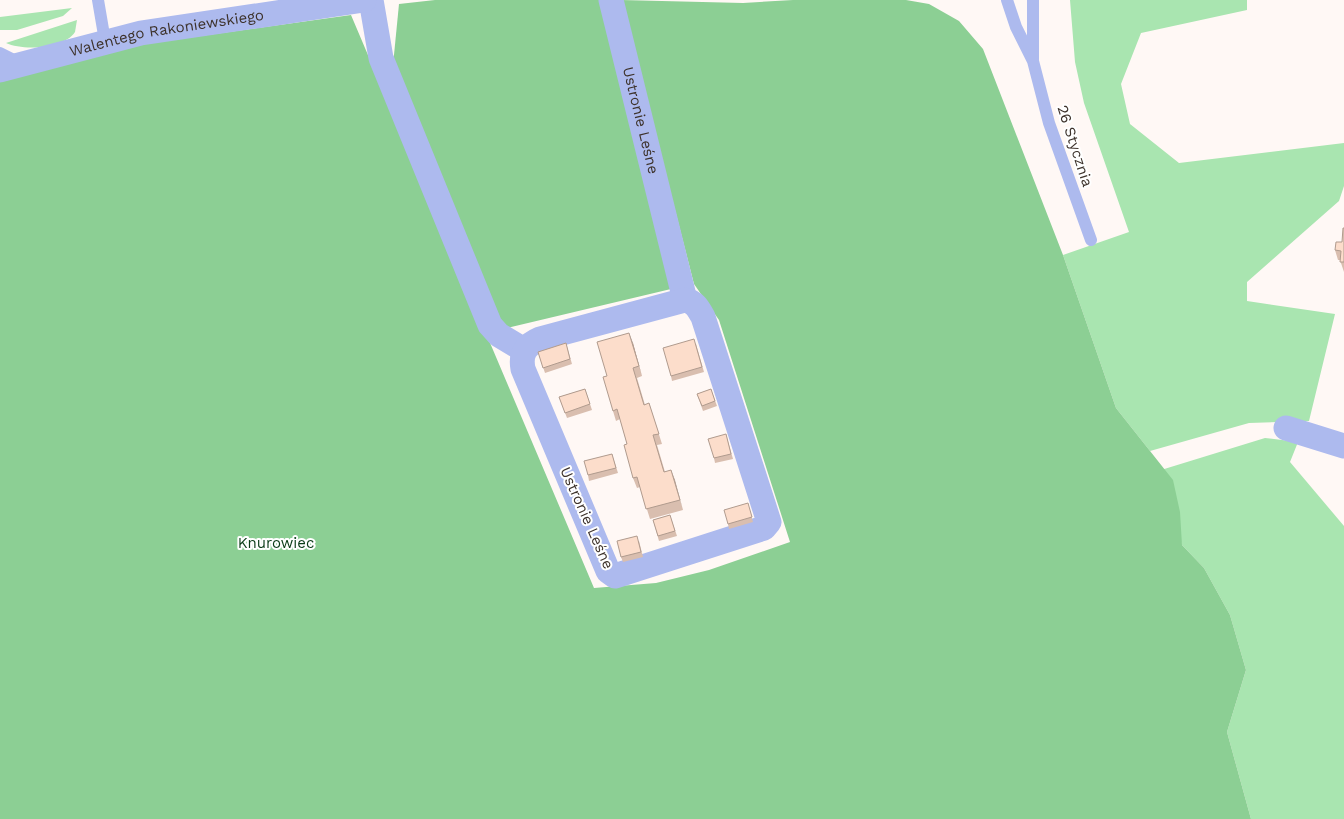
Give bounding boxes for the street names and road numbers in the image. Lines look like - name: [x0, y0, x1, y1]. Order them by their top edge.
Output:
- street label: Walentego Rakoniewskiego: [67, 6, 265, 60]
- street label: Ustronie Leśne: [619, 65, 663, 176]
- street label: 26 Stycznia: [1053, 103, 1097, 190]
- street label: Ustronie Leśne: [556, 464, 618, 572]

